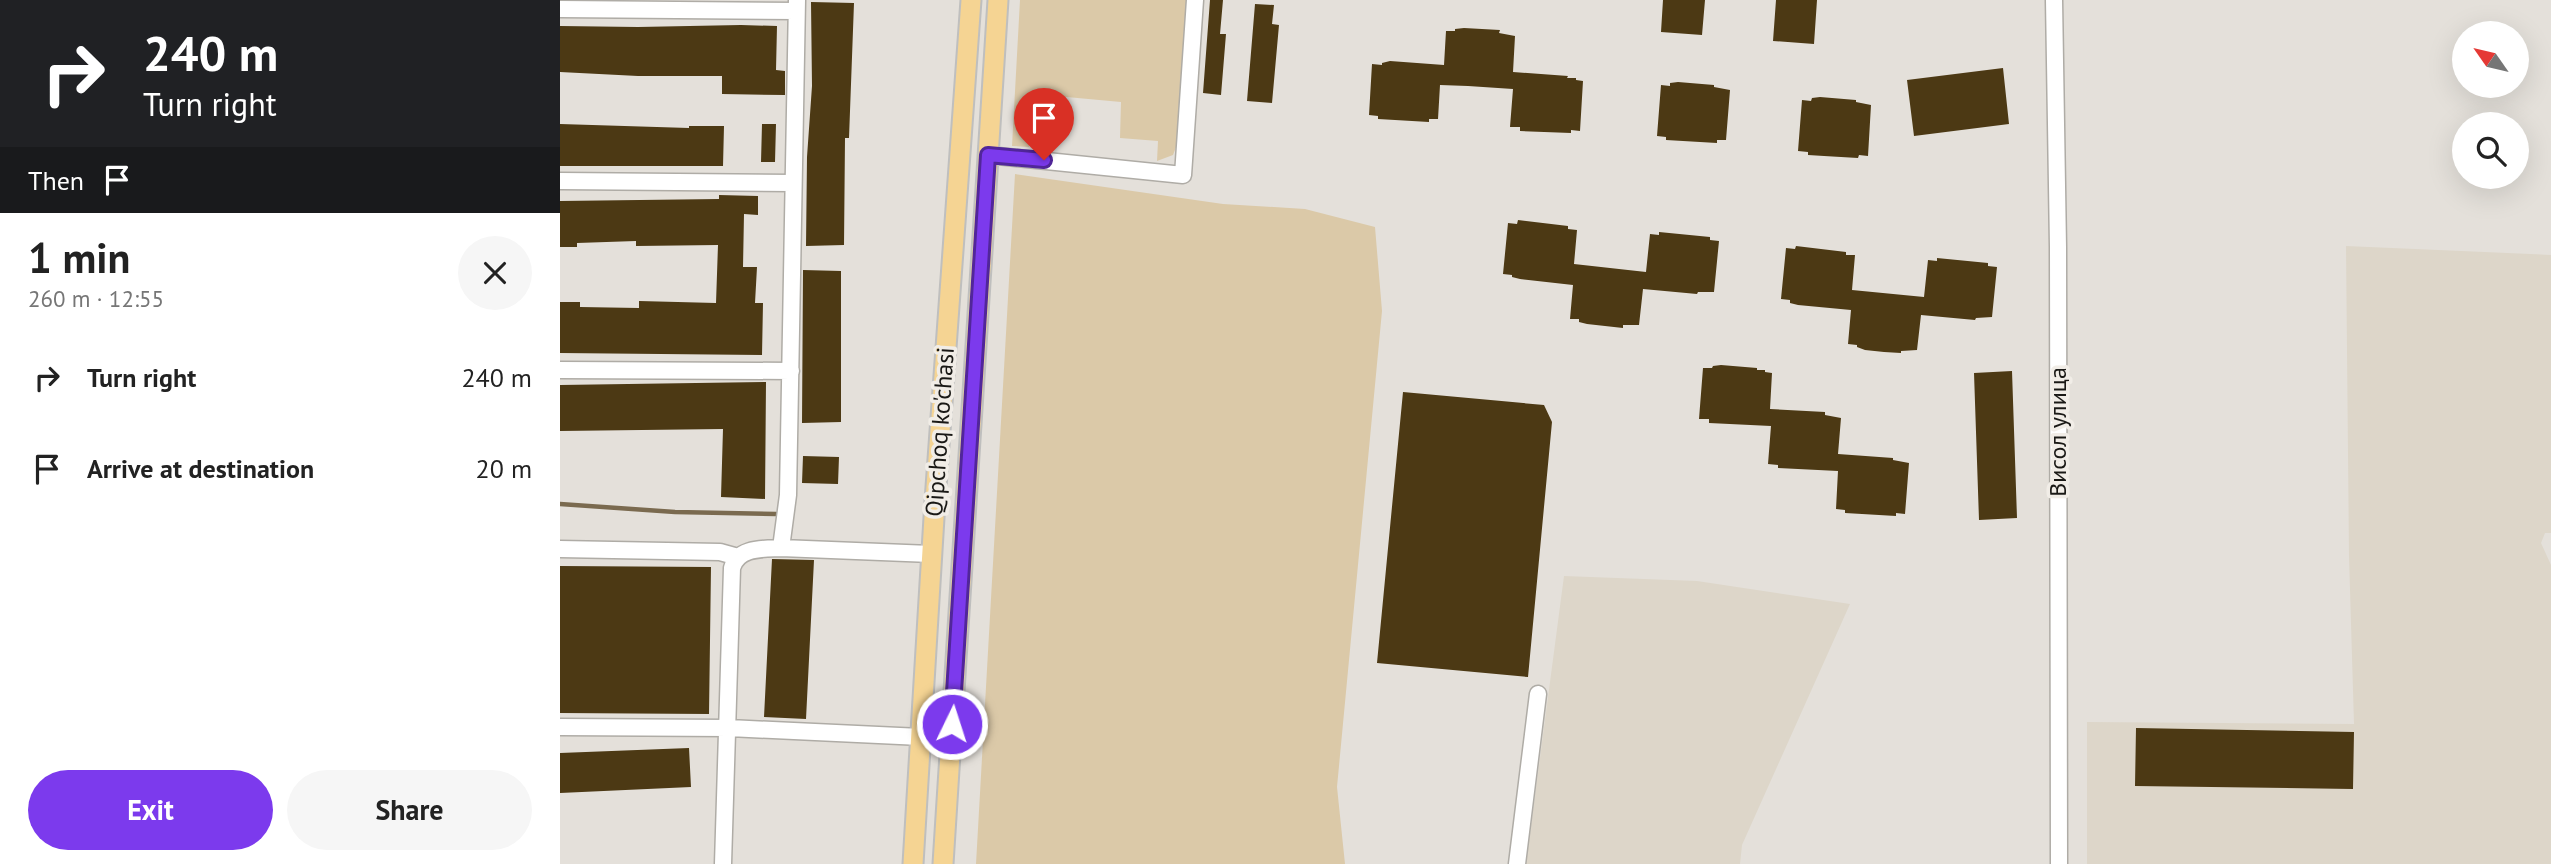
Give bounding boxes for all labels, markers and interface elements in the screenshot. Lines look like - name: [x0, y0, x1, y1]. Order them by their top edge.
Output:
- text: 240 m: [143, 21, 278, 85]
- north arrow: [2452, 21, 2529, 98]
- map controls: [2452, 21, 2529, 189]
- icon: right: [28, 28, 119, 119]
- text: Turn right: [143, 83, 277, 125]
- pin: [1014, 88, 1074, 160]
- icon: arrive: [1025, 99, 1063, 137]
- button: search: [2452, 112, 2529, 189]
- icon: arrive: [98, 161, 136, 199]
- text: Then: [28, 164, 84, 197]
- text: 1 min: [28, 230, 130, 285]
- button: close: [458, 236, 532, 310]
- text: 260 m · 12:55: [28, 284, 164, 313]
- street label: Qipchoq ko'chasi: [918, 346, 961, 518]
- icon: right: [28, 359, 66, 397]
- text: Turn right: [87, 361, 196, 394]
- text: 240 m: [461, 361, 532, 394]
- street label: Висол улица: [2042, 367, 2073, 497]
- icon: arrive: [28, 450, 66, 488]
- text: Arrive at destination: [87, 452, 314, 485]
- text: 20 m: [476, 452, 532, 485]
- position arrow: [915, 687, 989, 761]
- button: Exit: [28, 770, 273, 850]
- button: Share: [287, 770, 532, 850]

